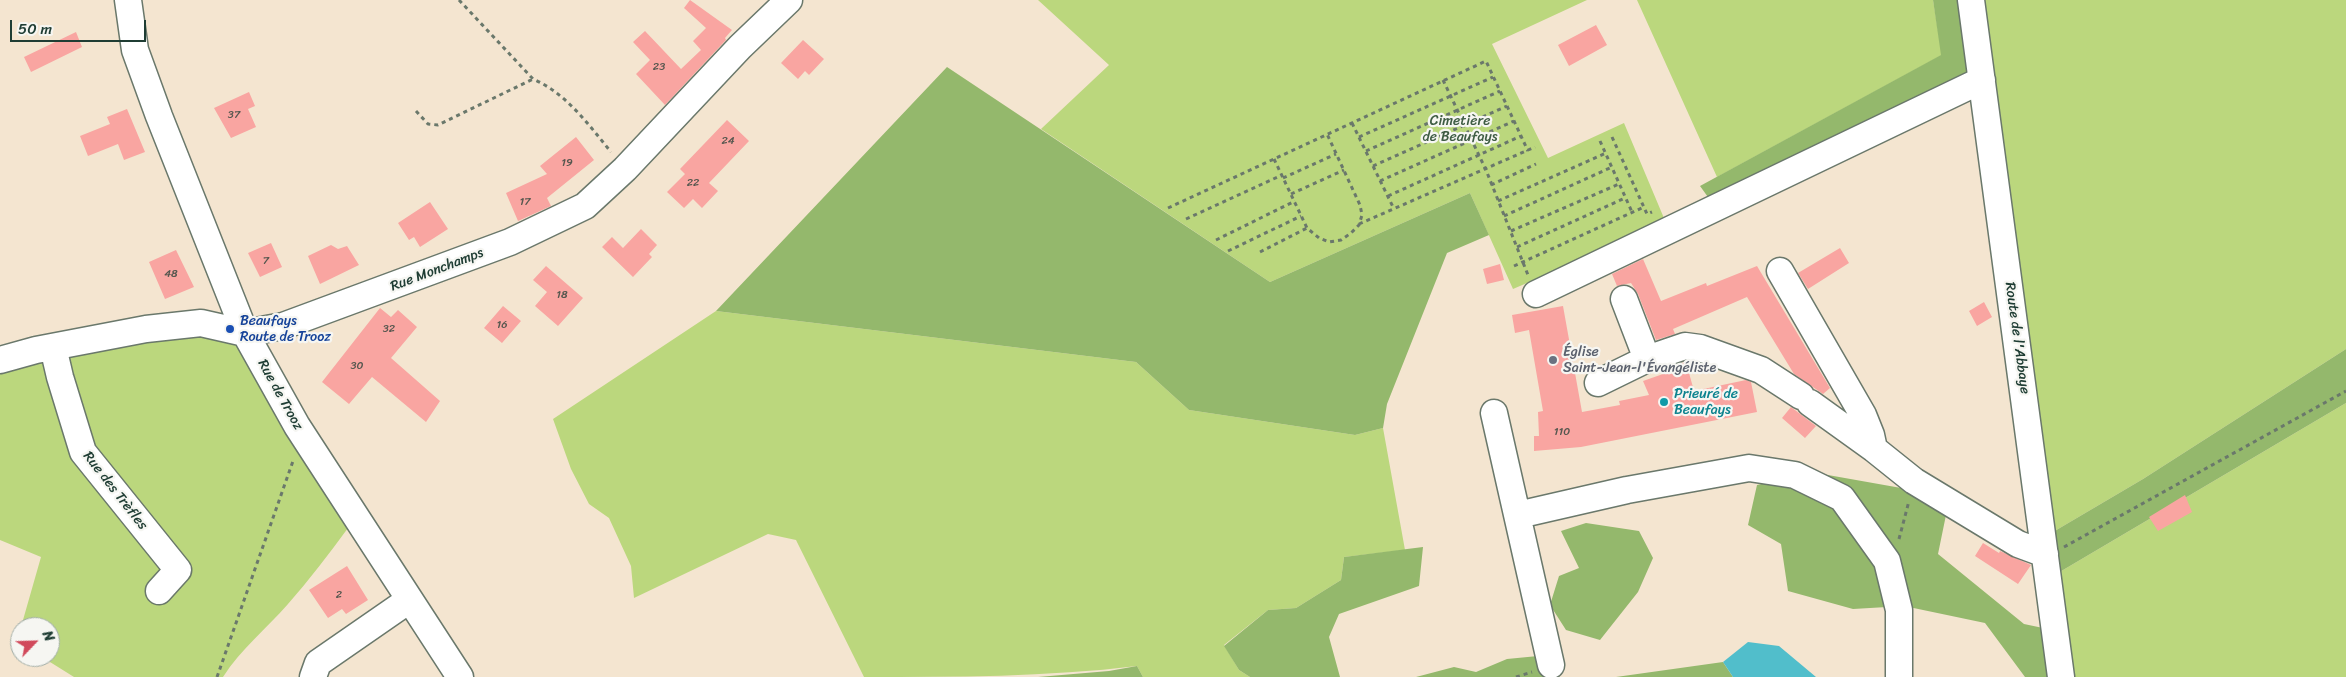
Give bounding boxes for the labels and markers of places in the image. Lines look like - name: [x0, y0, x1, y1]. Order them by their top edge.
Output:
- place label: Beaufays Route de Trooz: [240, 313, 331, 346]
- marker: Beaufays Route de Trooz: [224, 323, 236, 335]
- place label: Église Saint-Jean-l'Évangéliste: [1563, 344, 1716, 377]
- marker: Église Saint-Jean-l'Évangéliste: [1547, 354, 1559, 366]
- place label: Prieuré de Beaufays: [1674, 386, 1738, 418]
- marker: Prieuré de Beaufays: [1658, 396, 1670, 408]

